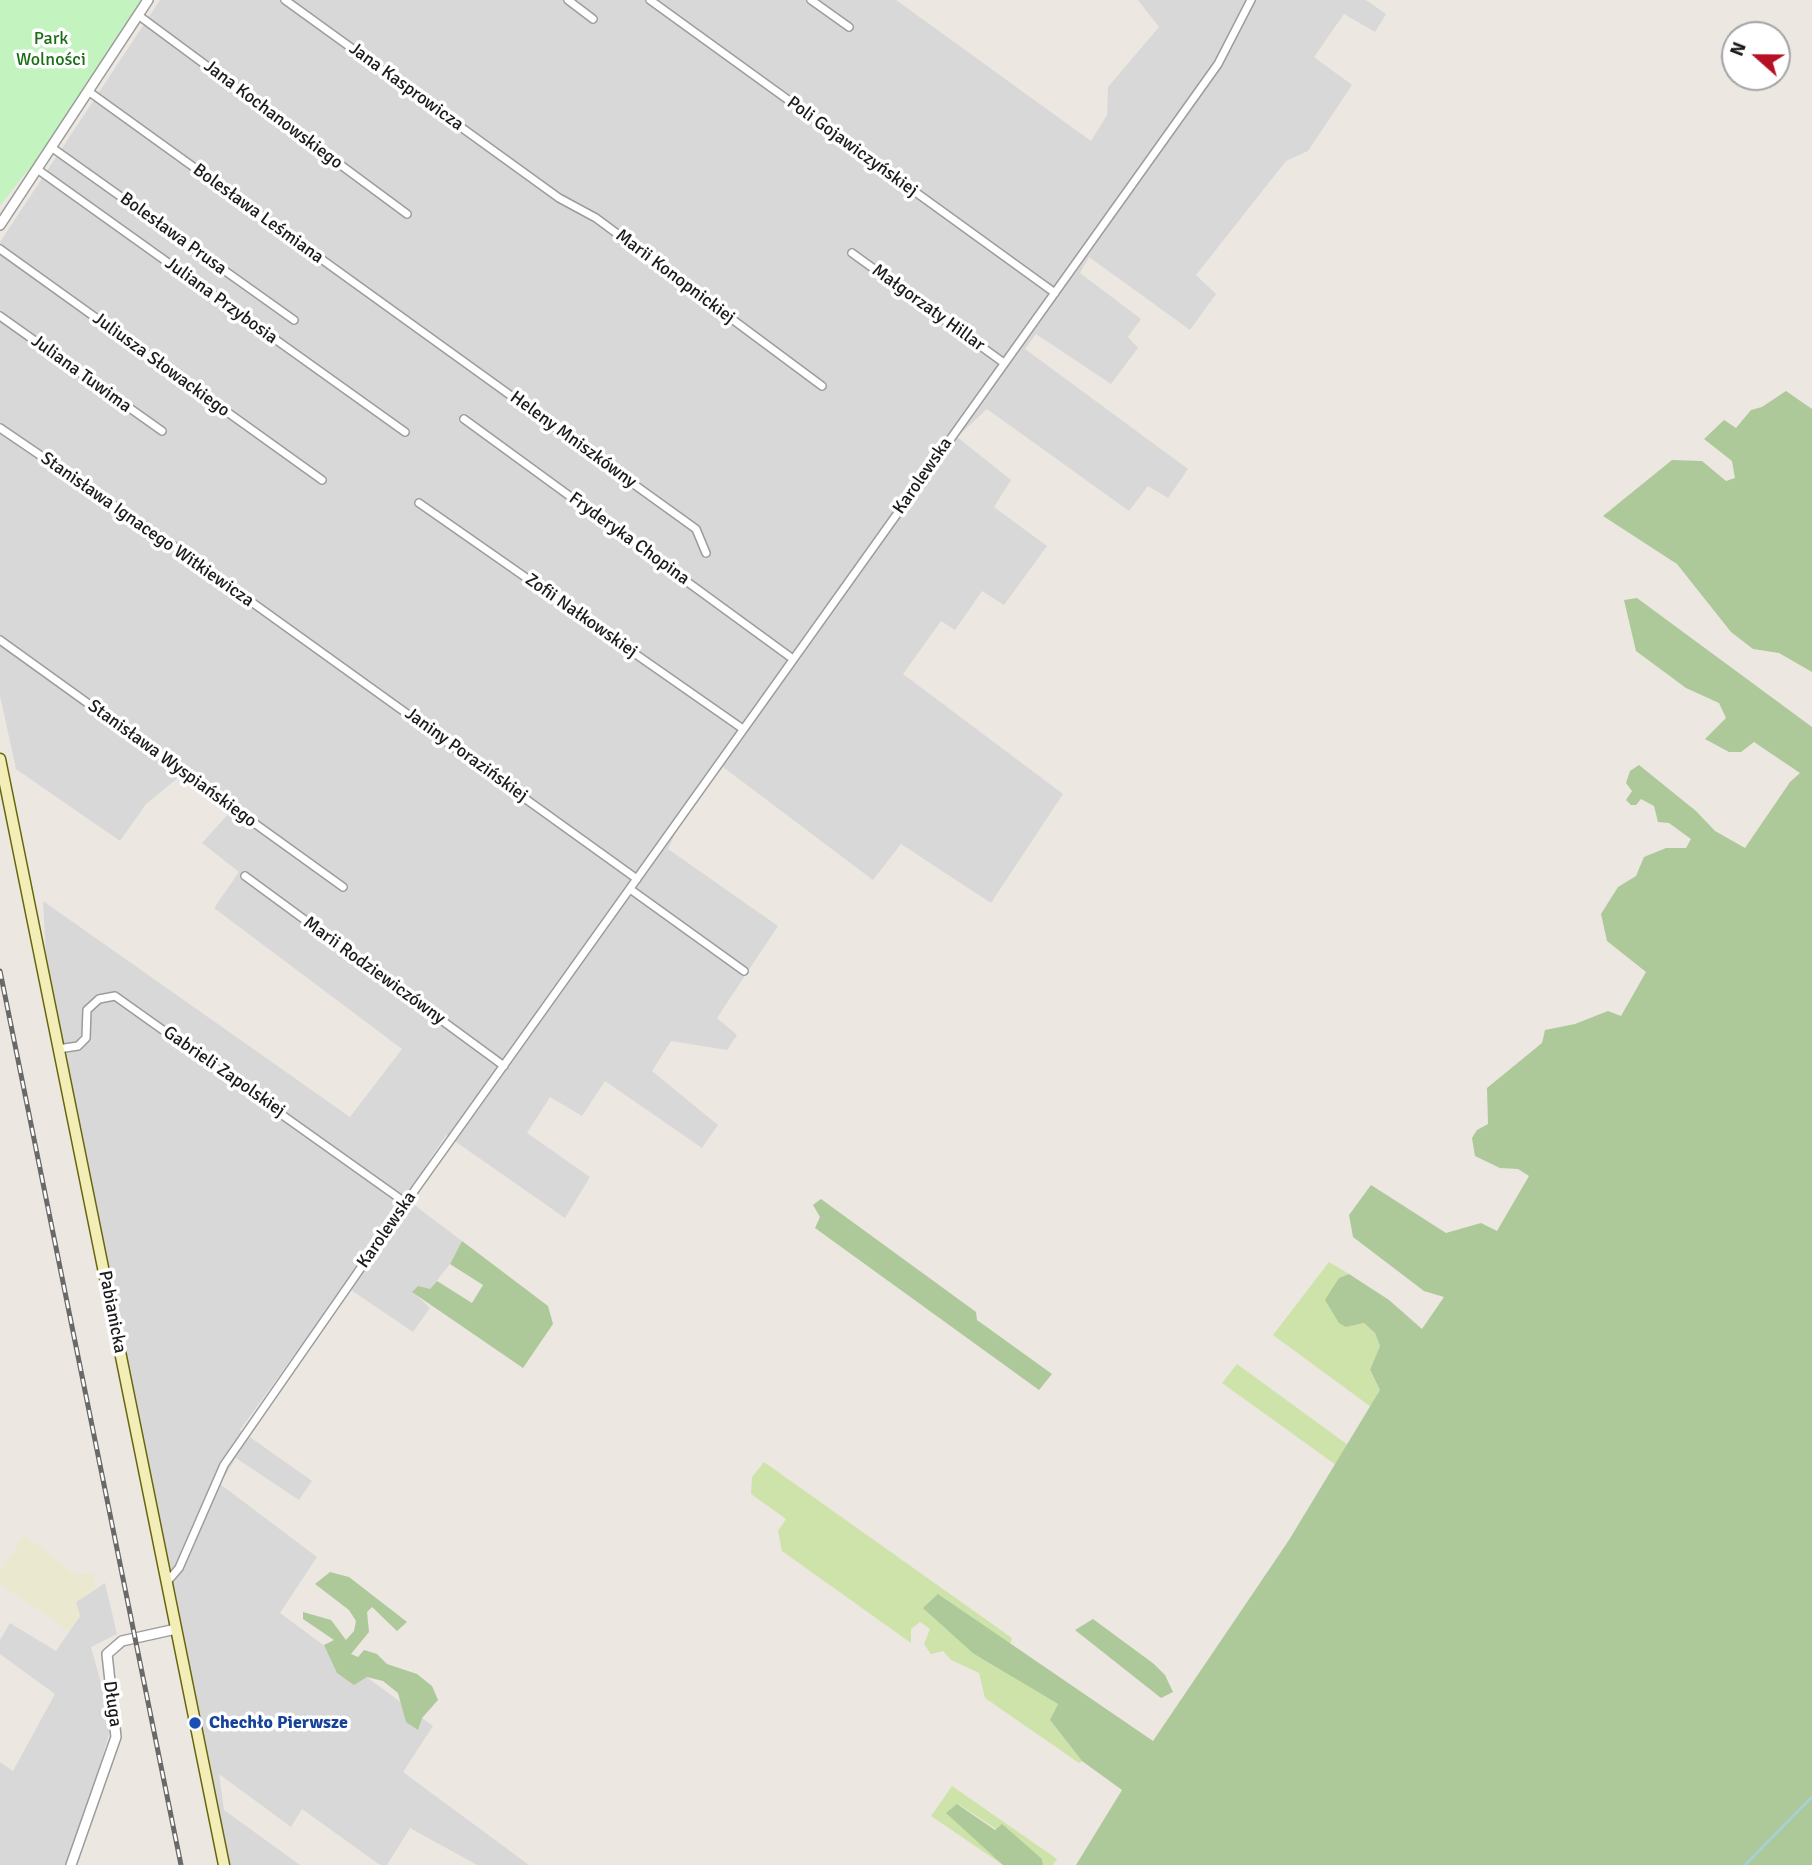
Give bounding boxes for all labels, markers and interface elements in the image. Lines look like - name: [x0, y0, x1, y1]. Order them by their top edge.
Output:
- north arrow: [1721, 21, 1791, 91]
- park label: Park Wolności: [16, 28, 86, 70]
- street label: Jana Kasprowicza: [345, 38, 467, 136]
- text: N: [1725, 39, 1752, 60]
- street label: Jana Kochanowskiego: [199, 56, 347, 174]
- street label: Poli Gojawiczyńskiej: [782, 92, 922, 202]
- street label: Bolesława Leśmiana: [188, 159, 328, 269]
- street label: Bolesława Prusa: [115, 188, 231, 280]
- street label: Marii Konopnickiej: [611, 225, 739, 329]
- street label: Juliana Przybosia: [160, 253, 282, 349]
- street label: Małgorzaty Hillar: [867, 260, 989, 356]
- street label: Juliusza Słowackiego: [88, 308, 234, 422]
- street label: Juliana Tuwima: [27, 330, 135, 418]
- street label: Heleny Mniszkówny: [506, 387, 640, 493]
- street label: Karolewska: [889, 434, 957, 518]
- street label: Stanisława Ignacego Witkiewicza: [36, 448, 258, 612]
- street label: Fryderyka Chopina: [564, 488, 694, 590]
- street label: Zofii Nałkowskiej: [521, 569, 641, 663]
- street label: Stanisława Wyspiańskiego: [83, 696, 261, 832]
- street label: Janiny Porazińskiej: [400, 703, 532, 807]
- street label: Marii Rodziewiczówny: [299, 912, 449, 1030]
- street label: Gabrieli Zapolskiej: [159, 1022, 289, 1122]
- street label: Karolewska: [353, 1188, 421, 1272]
- street label: Pabianicka: [93, 1269, 131, 1355]
- street label: Długa: [98, 1680, 126, 1728]
- place label: Chechło Pierwsze: [209, 1712, 348, 1734]
- marker: Chechło Pierwsze: [187, 1715, 203, 1731]

